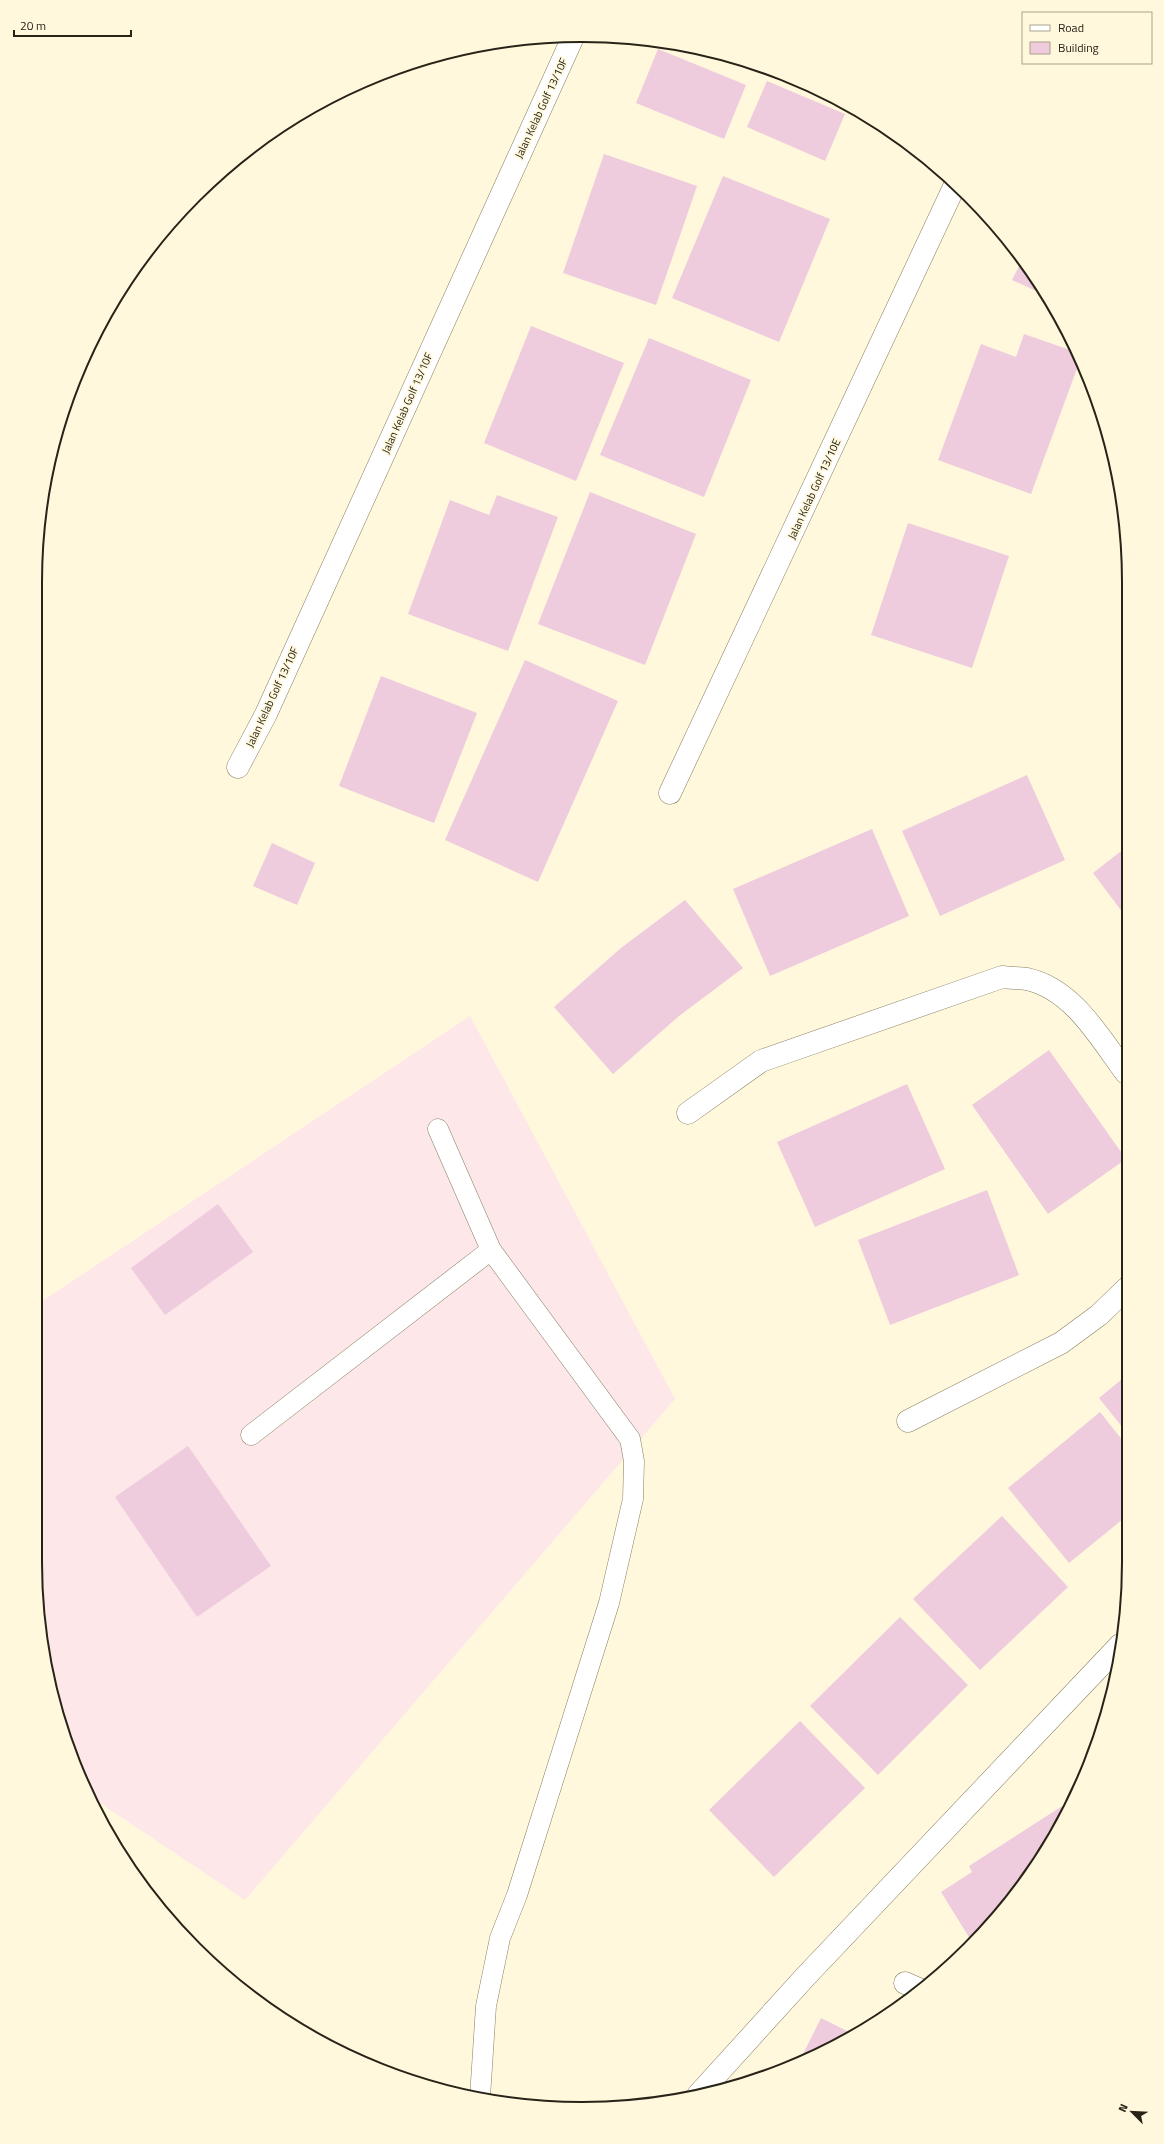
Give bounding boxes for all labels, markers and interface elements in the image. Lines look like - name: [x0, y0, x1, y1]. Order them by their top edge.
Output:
- scale bar: [14, 12, 131, 38]
- legend: [1022, 12, 1152, 64]
- text: 20 m: [20, 16, 46, 35]
- text: Road: [1058, 18, 1084, 37]
- text: Building: [1058, 38, 1099, 57]
- street label: Jalan Kelab Golf 13/10F: [511, 55, 571, 161]
- street label: Jalan Kelab Golf 13/10F: [377, 350, 437, 456]
- street label: Jalan Kelab Golf 13/10E: [784, 436, 844, 542]
- street label: Jalan Kelab Golf 13/10F: [242, 644, 302, 750]
- north arrow: [1112, 2092, 1152, 2132]
- text: N: [1114, 2101, 1132, 2115]

